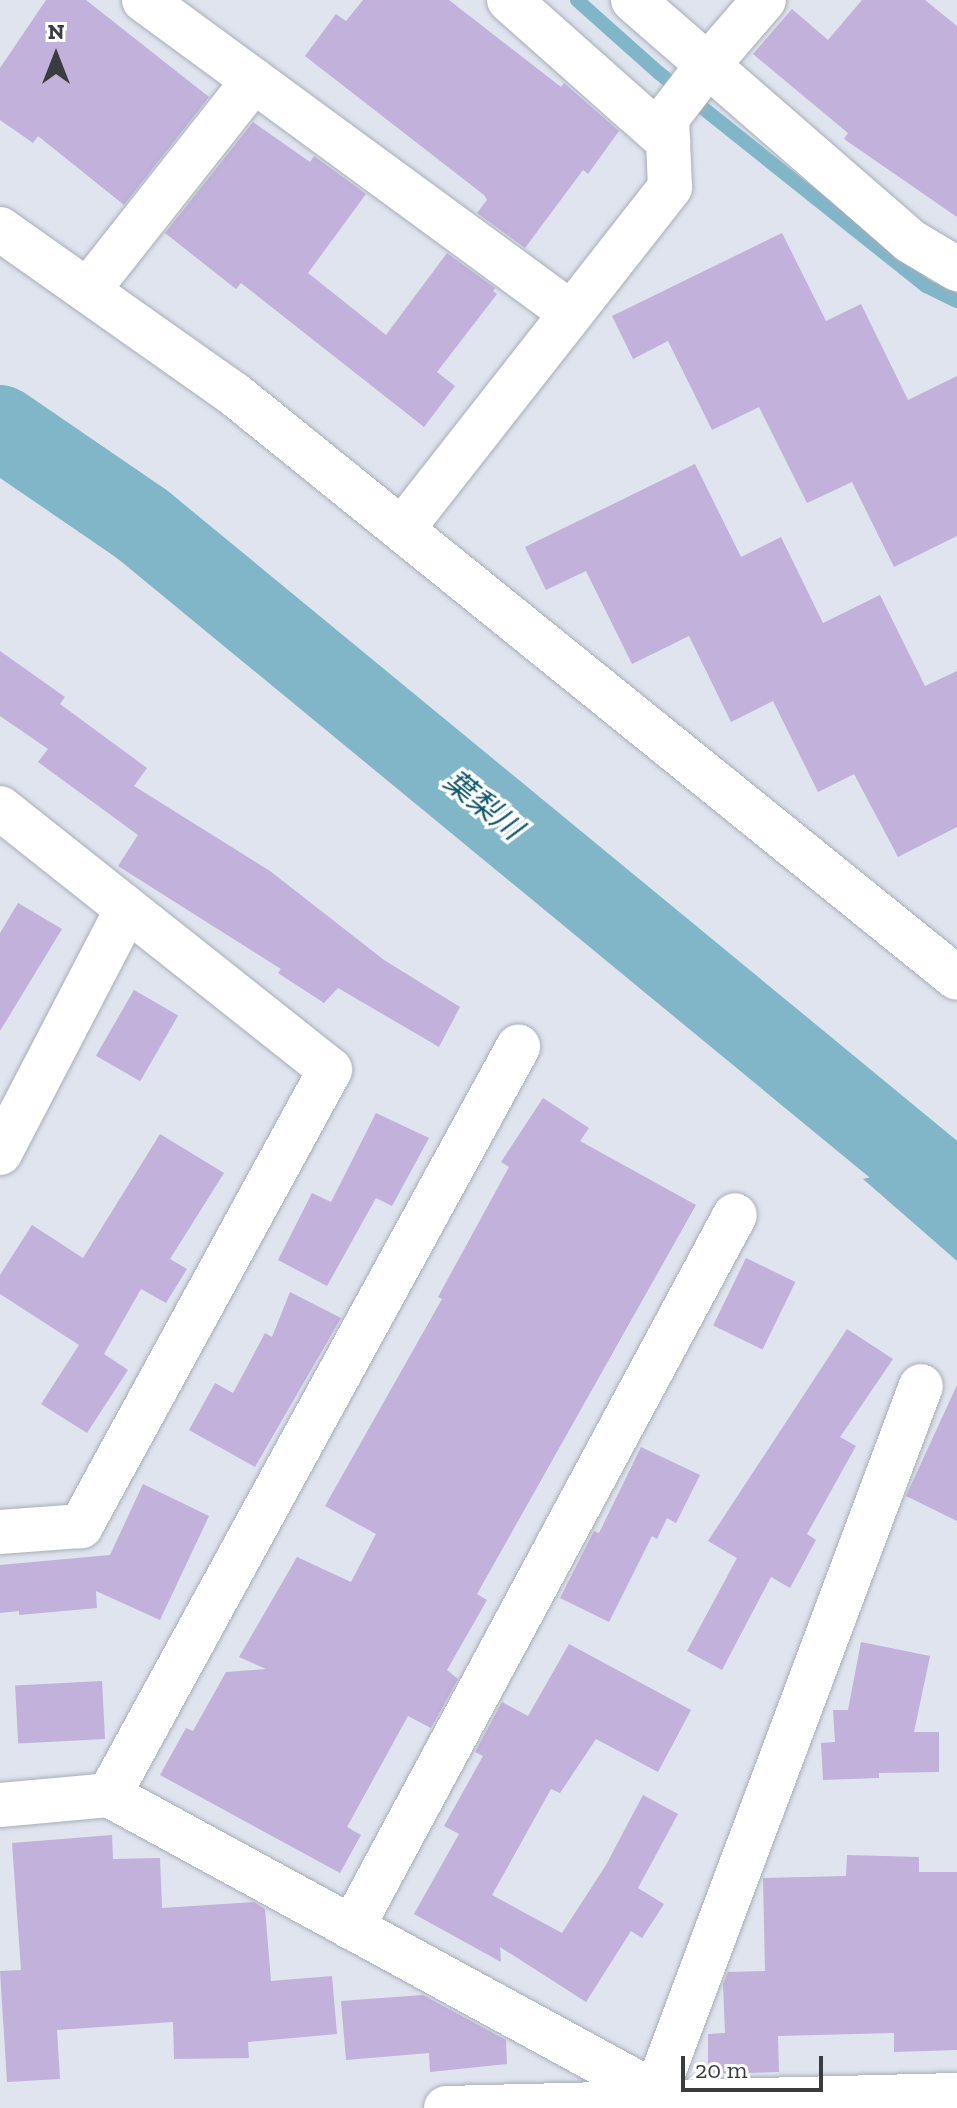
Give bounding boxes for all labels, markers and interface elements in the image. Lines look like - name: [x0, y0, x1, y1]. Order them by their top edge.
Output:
- north arrow: [16, 16, 96, 96]
- text: N: [48, 18, 64, 45]
- water label: 葉梨川: [437, 763, 529, 847]
- scale bar: [685, 2040, 827, 2090]
- text: 20 m: [695, 2055, 747, 2084]

